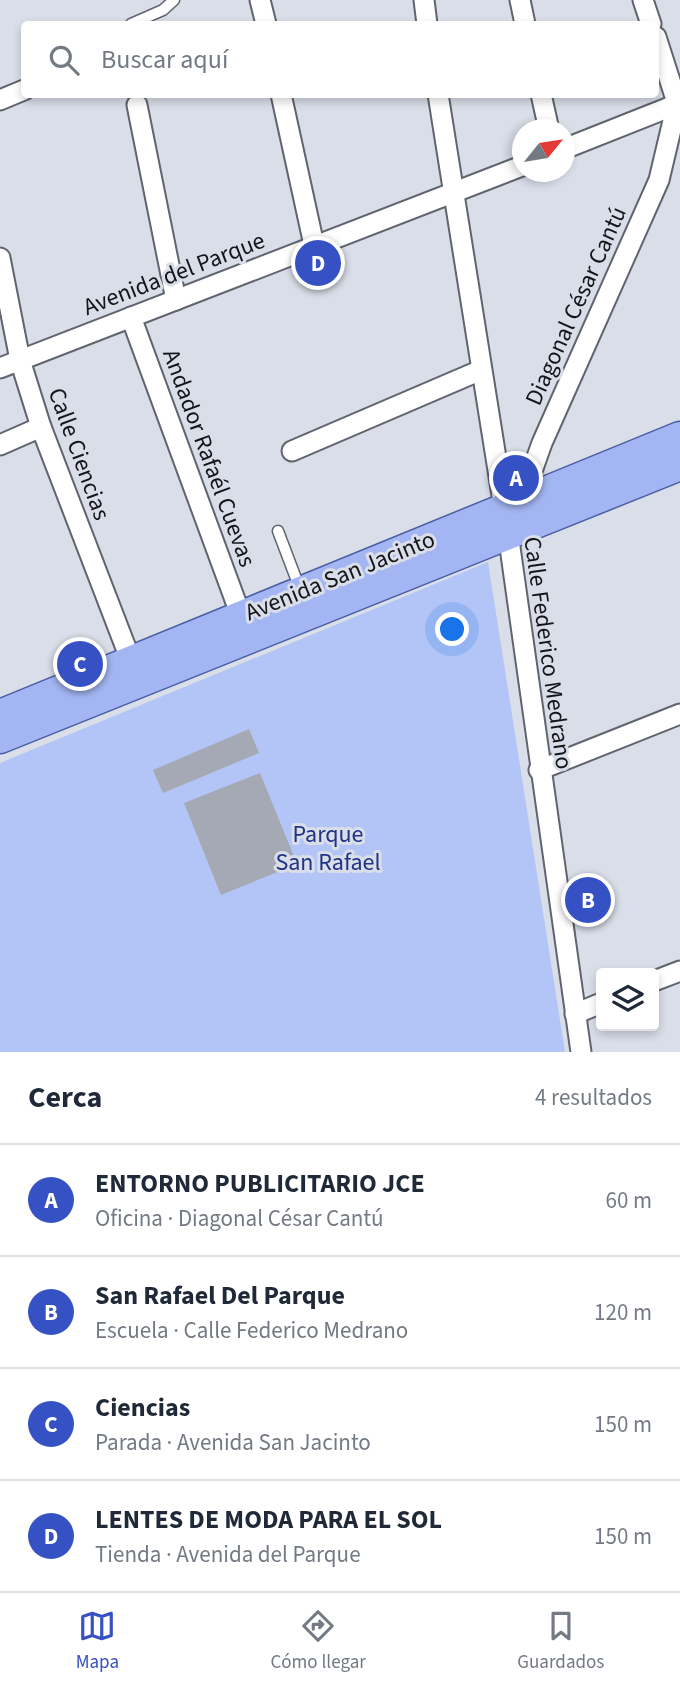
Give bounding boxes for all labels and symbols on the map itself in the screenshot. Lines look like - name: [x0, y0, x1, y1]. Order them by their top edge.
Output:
- north arrow: [512, 119, 575, 182]
- street label: Diagonal César Cantú: [516, 201, 636, 411]
- street label: Avenida del Parque: [78, 223, 270, 325]
- pin: D: [295, 237, 341, 289]
- street label: Andador Rafaél Cuevas: [153, 344, 265, 572]
- street label: Calle Ciencias: [39, 383, 119, 525]
- pin: A: [493, 452, 539, 504]
- street label: Avenida San Jacinto: [240, 522, 440, 630]
- street label: Calle Federico Medrano: [514, 534, 582, 772]
- your location: [435, 612, 469, 646]
- pin: C: [57, 638, 103, 690]
- park label: Parque San Rafael: [275, 817, 381, 880]
- pin: B: [565, 874, 611, 926]

